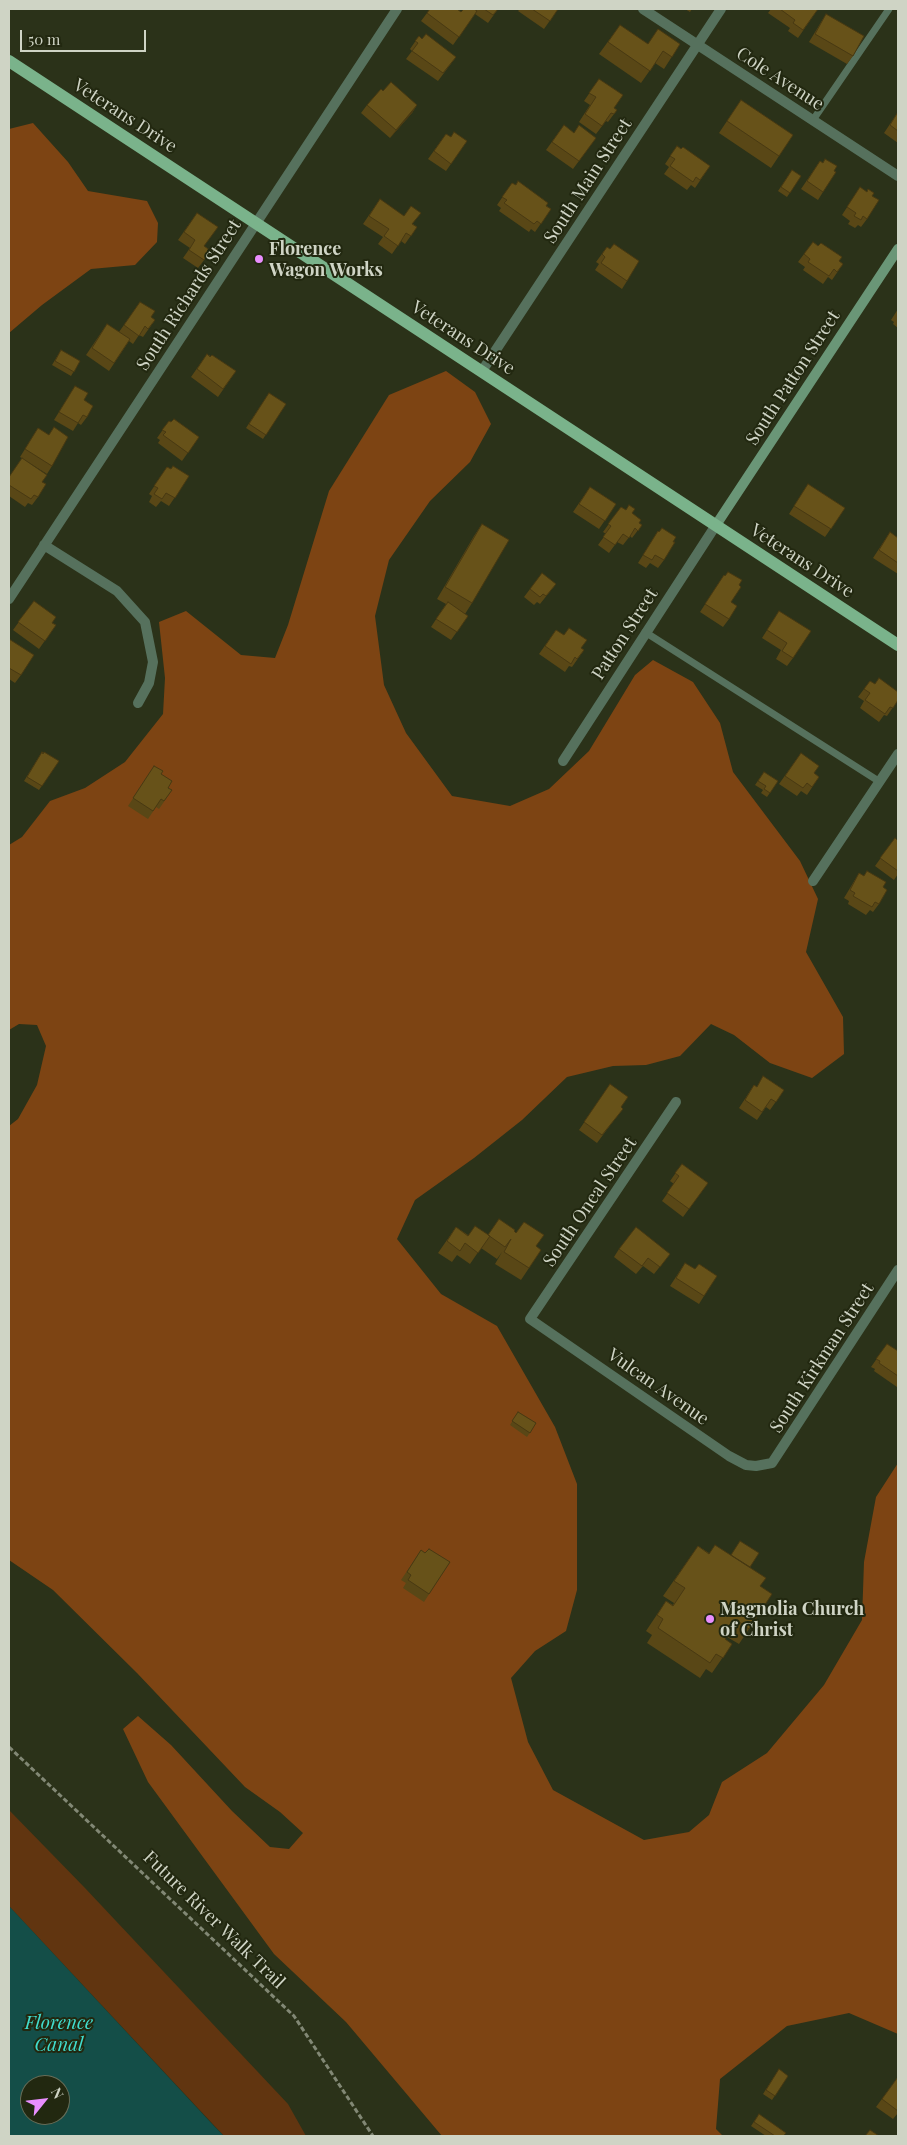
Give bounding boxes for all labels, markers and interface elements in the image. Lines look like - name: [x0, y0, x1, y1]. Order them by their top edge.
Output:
- scale bar: [22, 20, 149, 52]
- text: 50 m: [28, 29, 60, 49]
- street label: Cole Avenue: [732, 43, 828, 115]
- street label: Veterans Drive: [69, 74, 181, 158]
- street label: South Main Street: [539, 114, 637, 248]
- street label: South Richards Street: [132, 215, 246, 375]
- place label: Florence Wagon Works: [269, 238, 383, 280]
- marker: Florence Wagon Works: [253, 253, 265, 265]
- street label: Veterans Drive: [407, 296, 519, 380]
- street label: South Patton Street: [741, 307, 845, 449]
- street label: Veterans Drive: [746, 519, 858, 603]
- street label: Patton Street: [587, 584, 663, 684]
- street label: South Oneal Street: [539, 1133, 641, 1271]
- street label: South Kirkman Street: [765, 1279, 879, 1437]
- street label: Vulcan Avenue: [603, 1344, 713, 1430]
- place label: Magnolia Church of Christ: [720, 1598, 864, 1640]
- marker: Magnolia Church of Christ: [704, 1613, 716, 1625]
- street label: Future River Walk Trail: [139, 1847, 289, 1993]
- water label: Florence Canal: [25, 2012, 93, 2056]
- north arrow: [20, 2075, 70, 2125]
- text: N: [47, 2084, 68, 2102]

